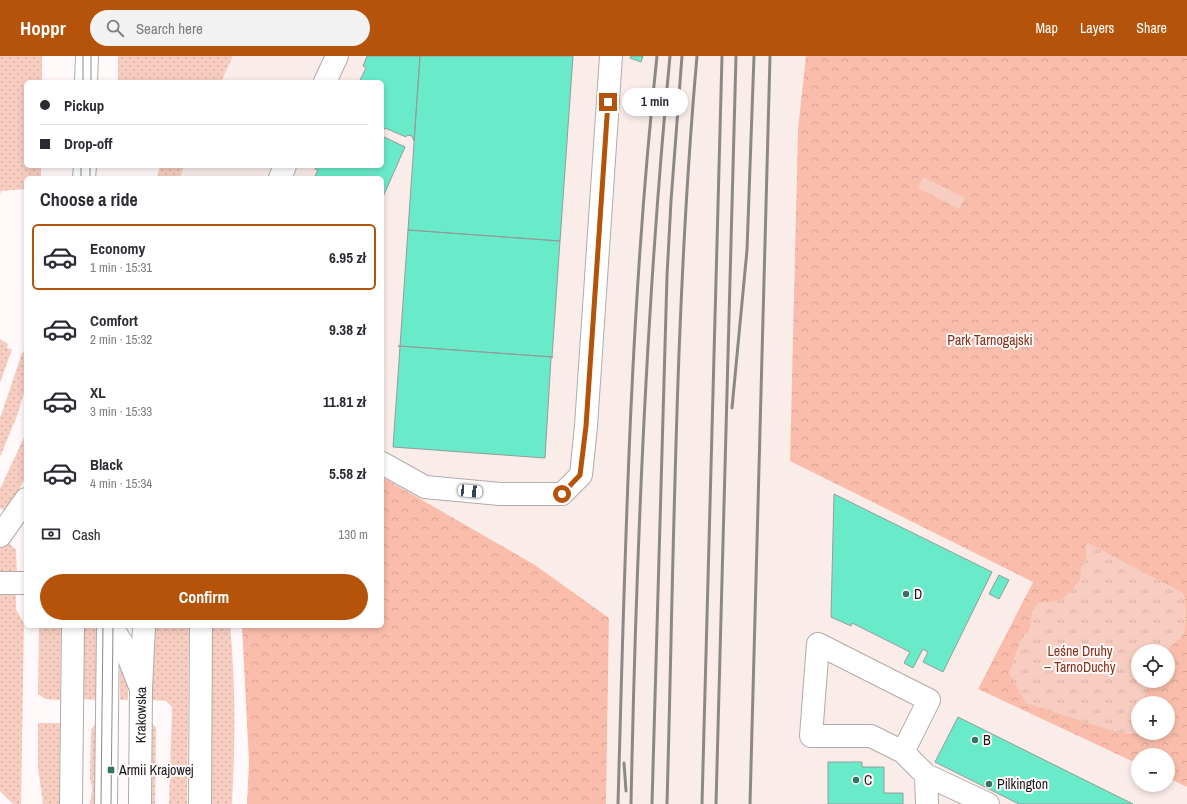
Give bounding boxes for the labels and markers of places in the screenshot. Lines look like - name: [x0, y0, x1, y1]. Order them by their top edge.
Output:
- place label: D: [914, 585, 922, 603]
- marker: D: [901, 589, 911, 599]
- place label: B: [983, 731, 991, 749]
- marker: B: [970, 735, 980, 745]
- place label: Armii Krajowej: [118, 761, 194, 779]
- marker: Armii Krajowej: [106, 765, 116, 775]
- place label: C: [864, 771, 872, 789]
- marker: C: [851, 775, 861, 785]
- place label: Pilkington: [997, 775, 1048, 793]
- marker: Pilkington: [984, 779, 994, 789]

